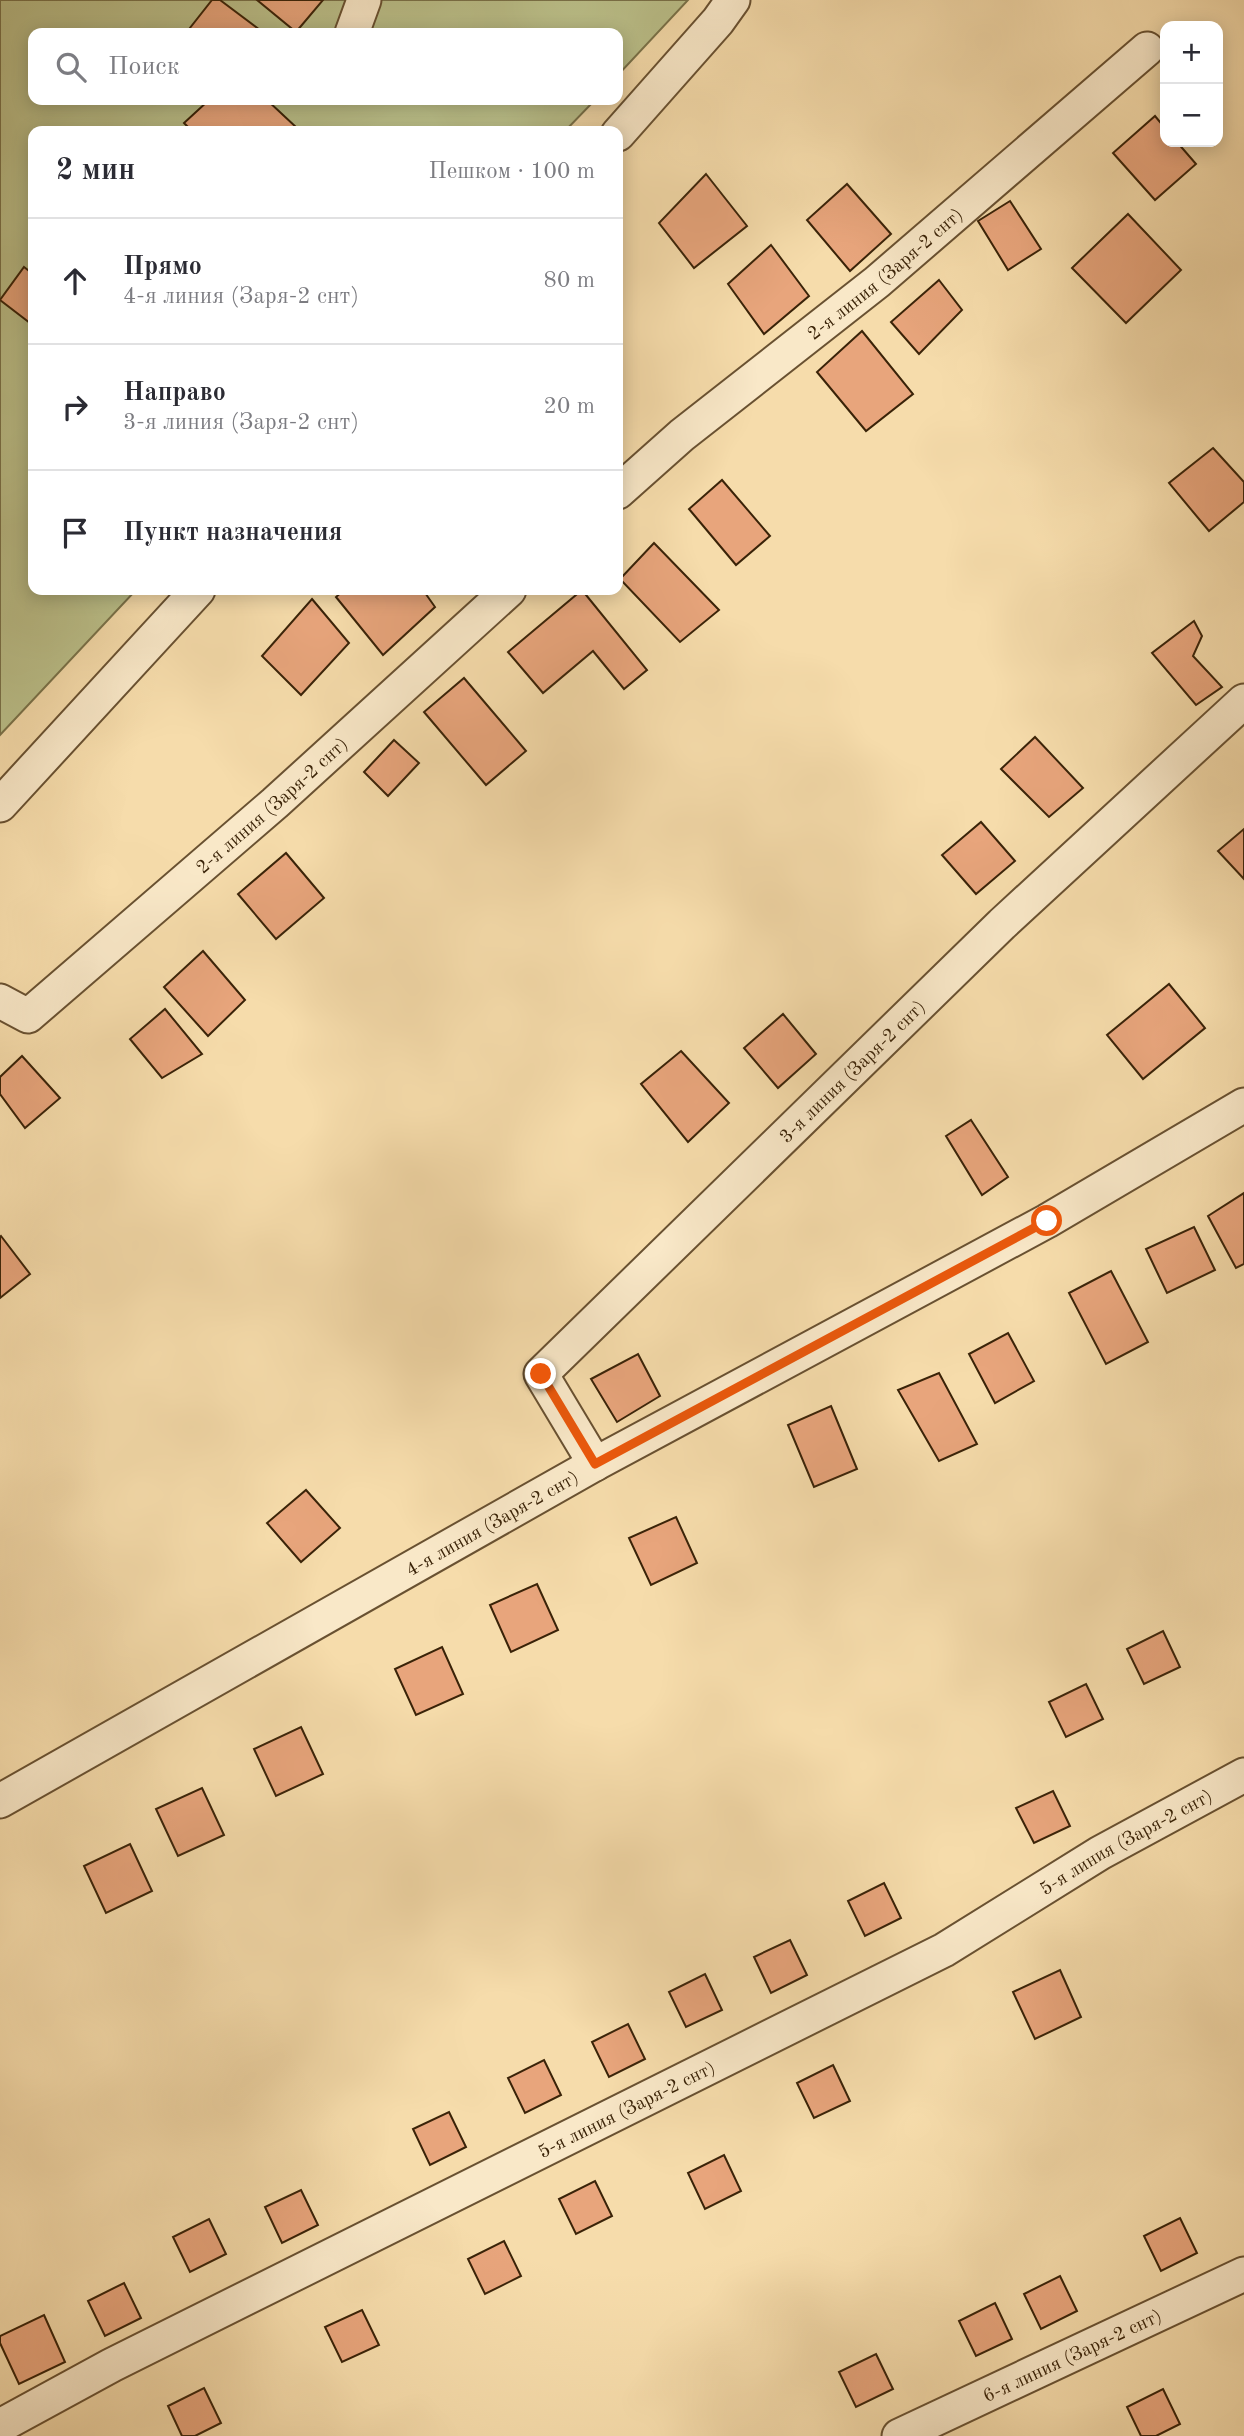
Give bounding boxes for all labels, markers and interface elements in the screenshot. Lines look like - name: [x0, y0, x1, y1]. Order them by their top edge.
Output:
- map controls: [1160, 21, 1223, 147]
- button: +: [1160, 21, 1223, 84]
- search box: [28, 28, 623, 105]
- icon: search: [52, 48, 90, 86]
- text: Поиск: [108, 54, 180, 80]
- button: −: [1160, 84, 1223, 147]
- text: 2 мин: [56, 156, 135, 186]
- text: Пешком · 100 m: [429, 160, 595, 183]
- street label: 2-я линия (Заря-2 снт): [805, 205, 967, 345]
- text: Прямо: [123, 254, 202, 280]
- icon: ahead: [56, 262, 94, 300]
- text: 80 m: [544, 269, 595, 292]
- text: 4-я линия (Заря-2 снт): [123, 285, 359, 308]
- text: Направо: [123, 380, 226, 406]
- icon: right: [56, 388, 94, 426]
- text: 20 m: [544, 395, 595, 418]
- text: 3-я линия (Заря-2 снт): [123, 411, 359, 434]
- icon: arrive: [56, 514, 94, 552]
- text: Пункт назначения: [123, 520, 342, 546]
- street label: 2-я линия (Заря-2 снт): [194, 734, 352, 878]
- street label: 3-я линия (Заря-2 снт): [777, 997, 930, 1148]
- route start: [1031, 1205, 1062, 1236]
- route end: [525, 1358, 556, 1389]
- street label: 4-я линия (Заря-2 снт): [403, 1468, 582, 1581]
- street label: 5-я линия (Заря-2 снт): [1037, 1786, 1216, 1900]
- street label: 5-я линия (Заря-2 снт): [536, 2058, 719, 2163]
- street label: 6-я линия (Заря-2 снт): [981, 2306, 1165, 2407]

